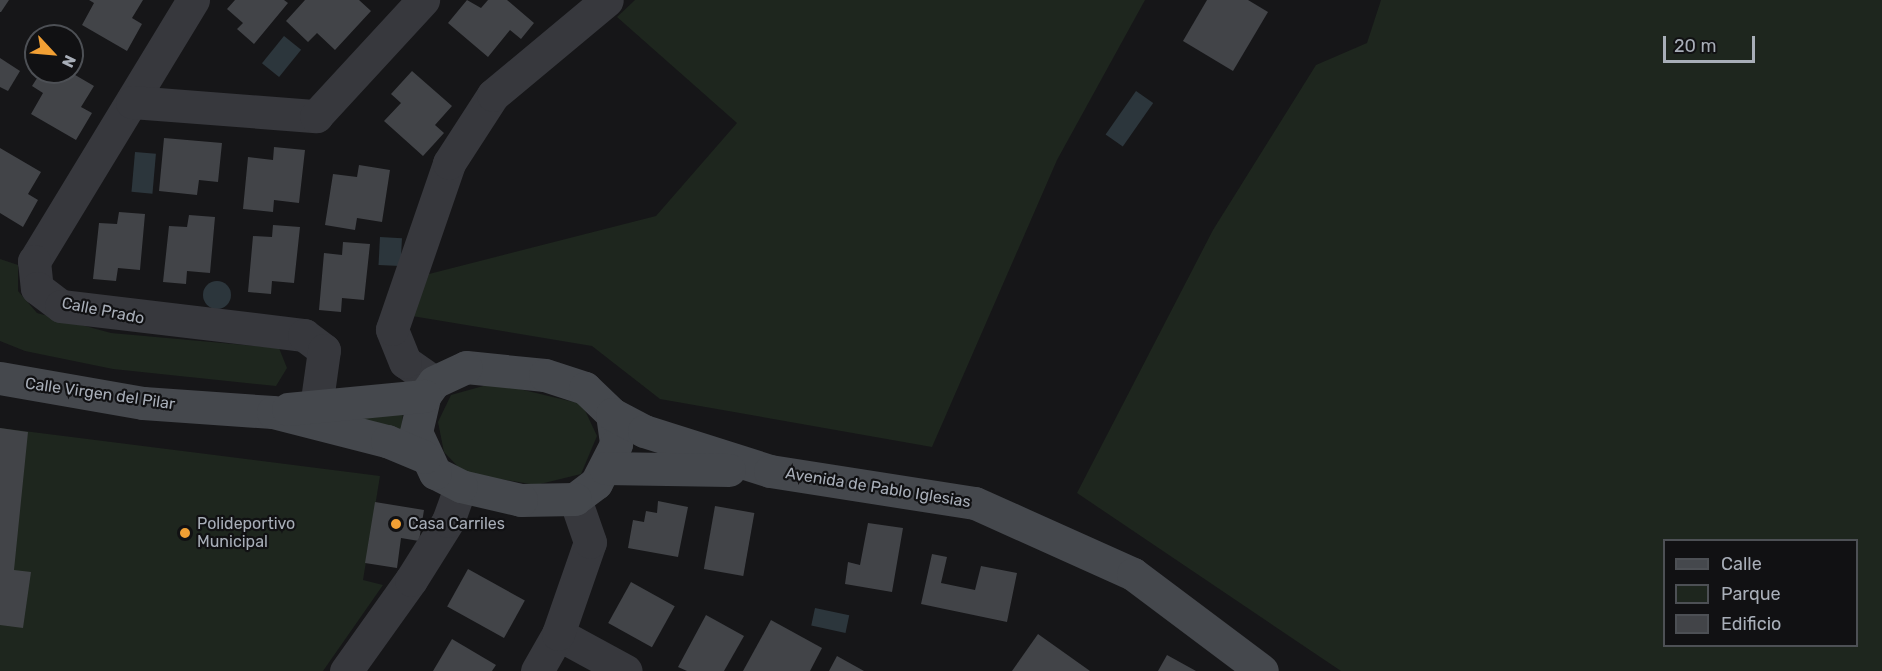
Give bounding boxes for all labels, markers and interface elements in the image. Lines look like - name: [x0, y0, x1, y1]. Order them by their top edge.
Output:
- north arrow: [24, 24, 84, 84]
- scale bar: [1666, 24, 1758, 62]
- text: 20 m: [1674, 35, 1716, 57]
- text: N: [58, 52, 80, 71]
- street label: Calle Prado: [60, 294, 146, 328]
- street label: Calle Virgen del Pilar: [24, 374, 176, 414]
- street label: Avenida de Pablo Iglesias: [784, 464, 972, 512]
- place label: Polideportivo Municipal: [197, 514, 295, 552]
- place label: Casa Carriles: [408, 514, 505, 534]
- marker: Casa Carriles: [389, 517, 403, 531]
- marker: Polideportivo Municipal: [178, 526, 192, 540]
- legend: [1663, 539, 1858, 647]
- text: Calle: [1721, 553, 1762, 575]
- text: Parque: [1721, 583, 1781, 605]
- text: Edificio: [1721, 613, 1781, 635]

